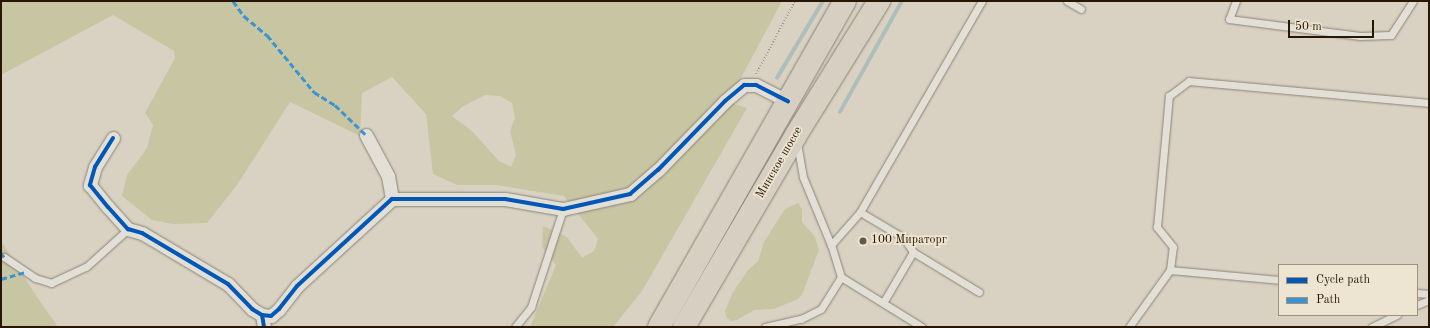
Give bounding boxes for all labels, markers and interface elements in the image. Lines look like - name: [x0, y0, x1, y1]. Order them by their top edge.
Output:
- scale bar: [1290, 12, 1376, 38]
- text: 50 m: [1295, 21, 1322, 33]
- street label: Минское шоссе: [754, 125, 806, 201]
- place label: 100 Мираторг: [871, 234, 947, 248]
- marker: 100 Мираторг: [858, 236, 868, 246]
- legend: [1278, 264, 1418, 316]
- text: Cycle path: [1316, 274, 1370, 286]
- text: Path: [1316, 294, 1340, 306]

